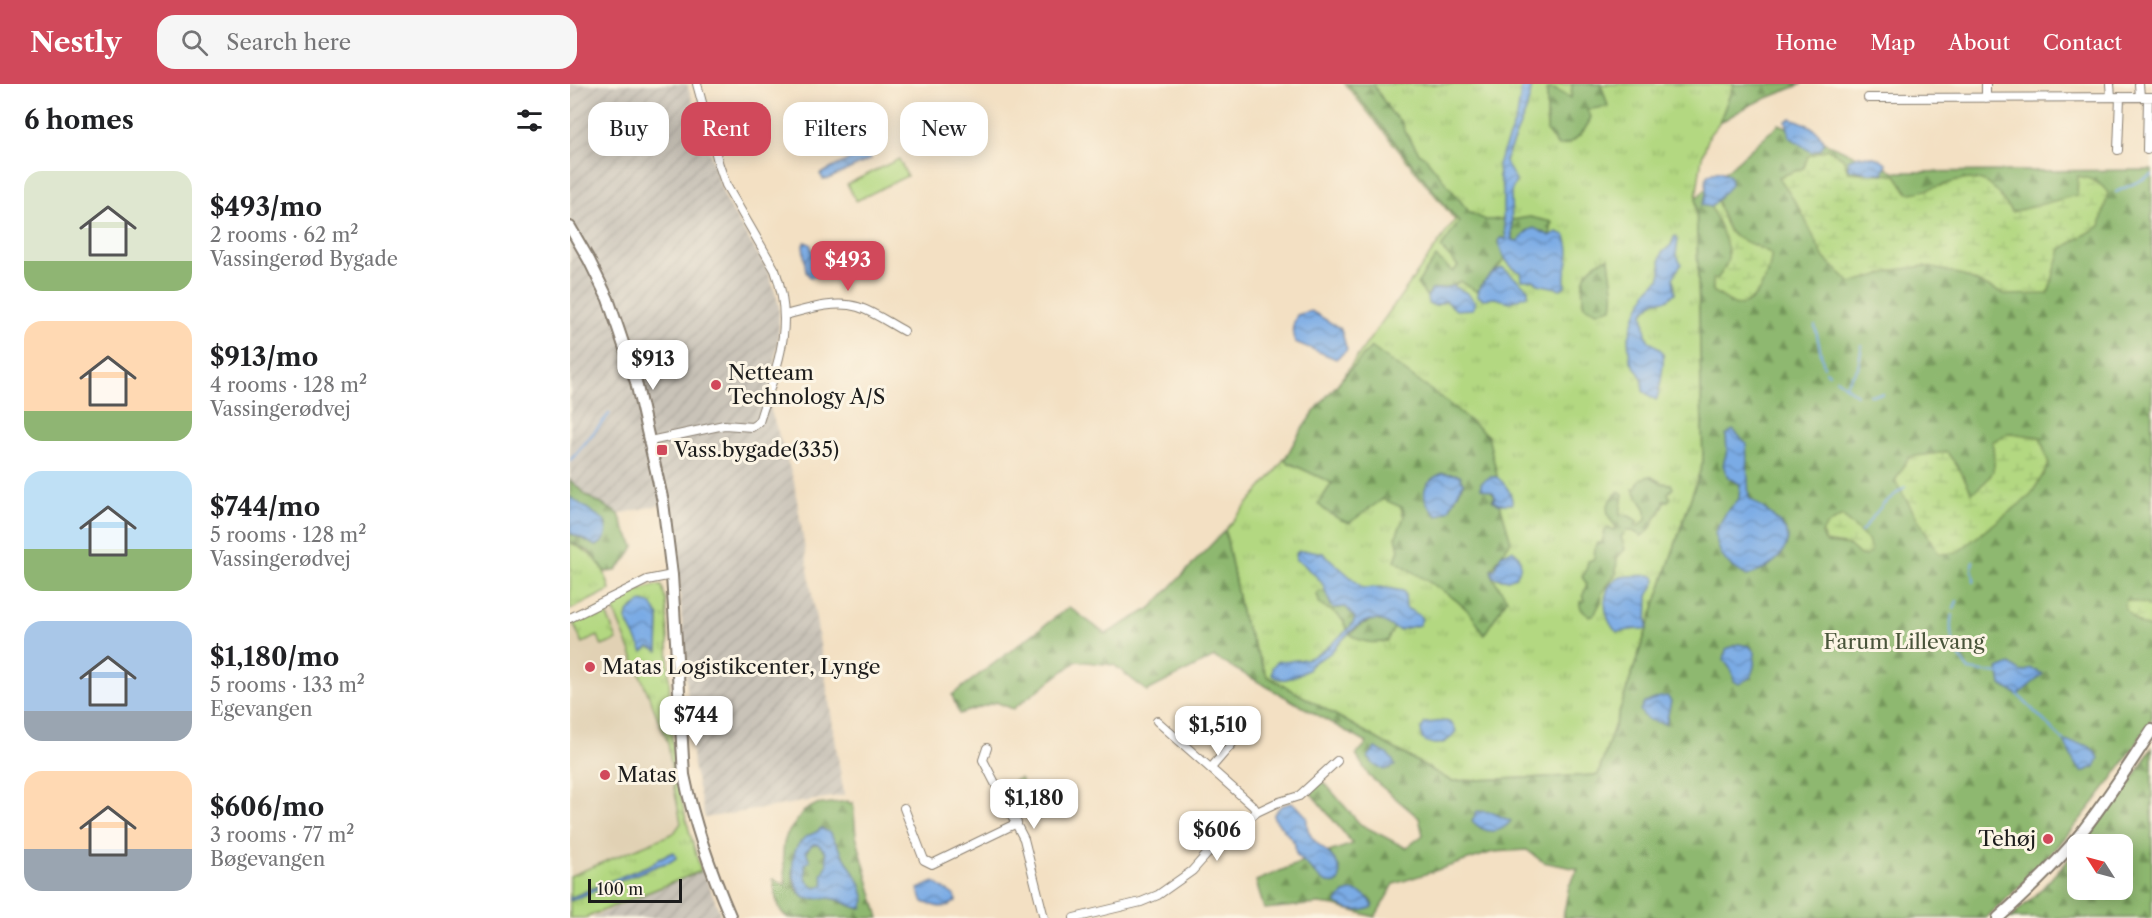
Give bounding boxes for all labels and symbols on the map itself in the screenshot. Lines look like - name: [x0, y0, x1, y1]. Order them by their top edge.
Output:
- pin: $493: [812, 241, 884, 292]
- pin: $913: [617, 340, 689, 391]
- place label: Netteam Technology A/S: [728, 360, 885, 409]
- marker: Netteam Technology A/S: [709, 378, 723, 392]
- place label: Vass.bygade(335): [673, 437, 839, 462]
- marker: Vass.bygade(335): [655, 443, 669, 457]
- park label: Farum Lillevang: [1824, 629, 1985, 654]
- place label: Matas Logistikcenter, Lynge: [602, 654, 881, 679]
- marker: Matas Logistikcenter, Lynge: [583, 660, 597, 674]
- pin: $744: [660, 696, 732, 747]
- pin: $1,510: [1169, 706, 1267, 757]
- place label: Matas: [617, 762, 677, 787]
- marker: Matas: [598, 768, 612, 782]
- pin: $1,180: [985, 779, 1083, 830]
- pin: $606: [1181, 811, 1253, 862]
- place label: Tehøj: [1978, 826, 2036, 851]
- marker: Tehøj: [2041, 832, 2055, 846]
- north arrow: [2067, 834, 2133, 900]
- scale bar: [588, 876, 682, 904]

